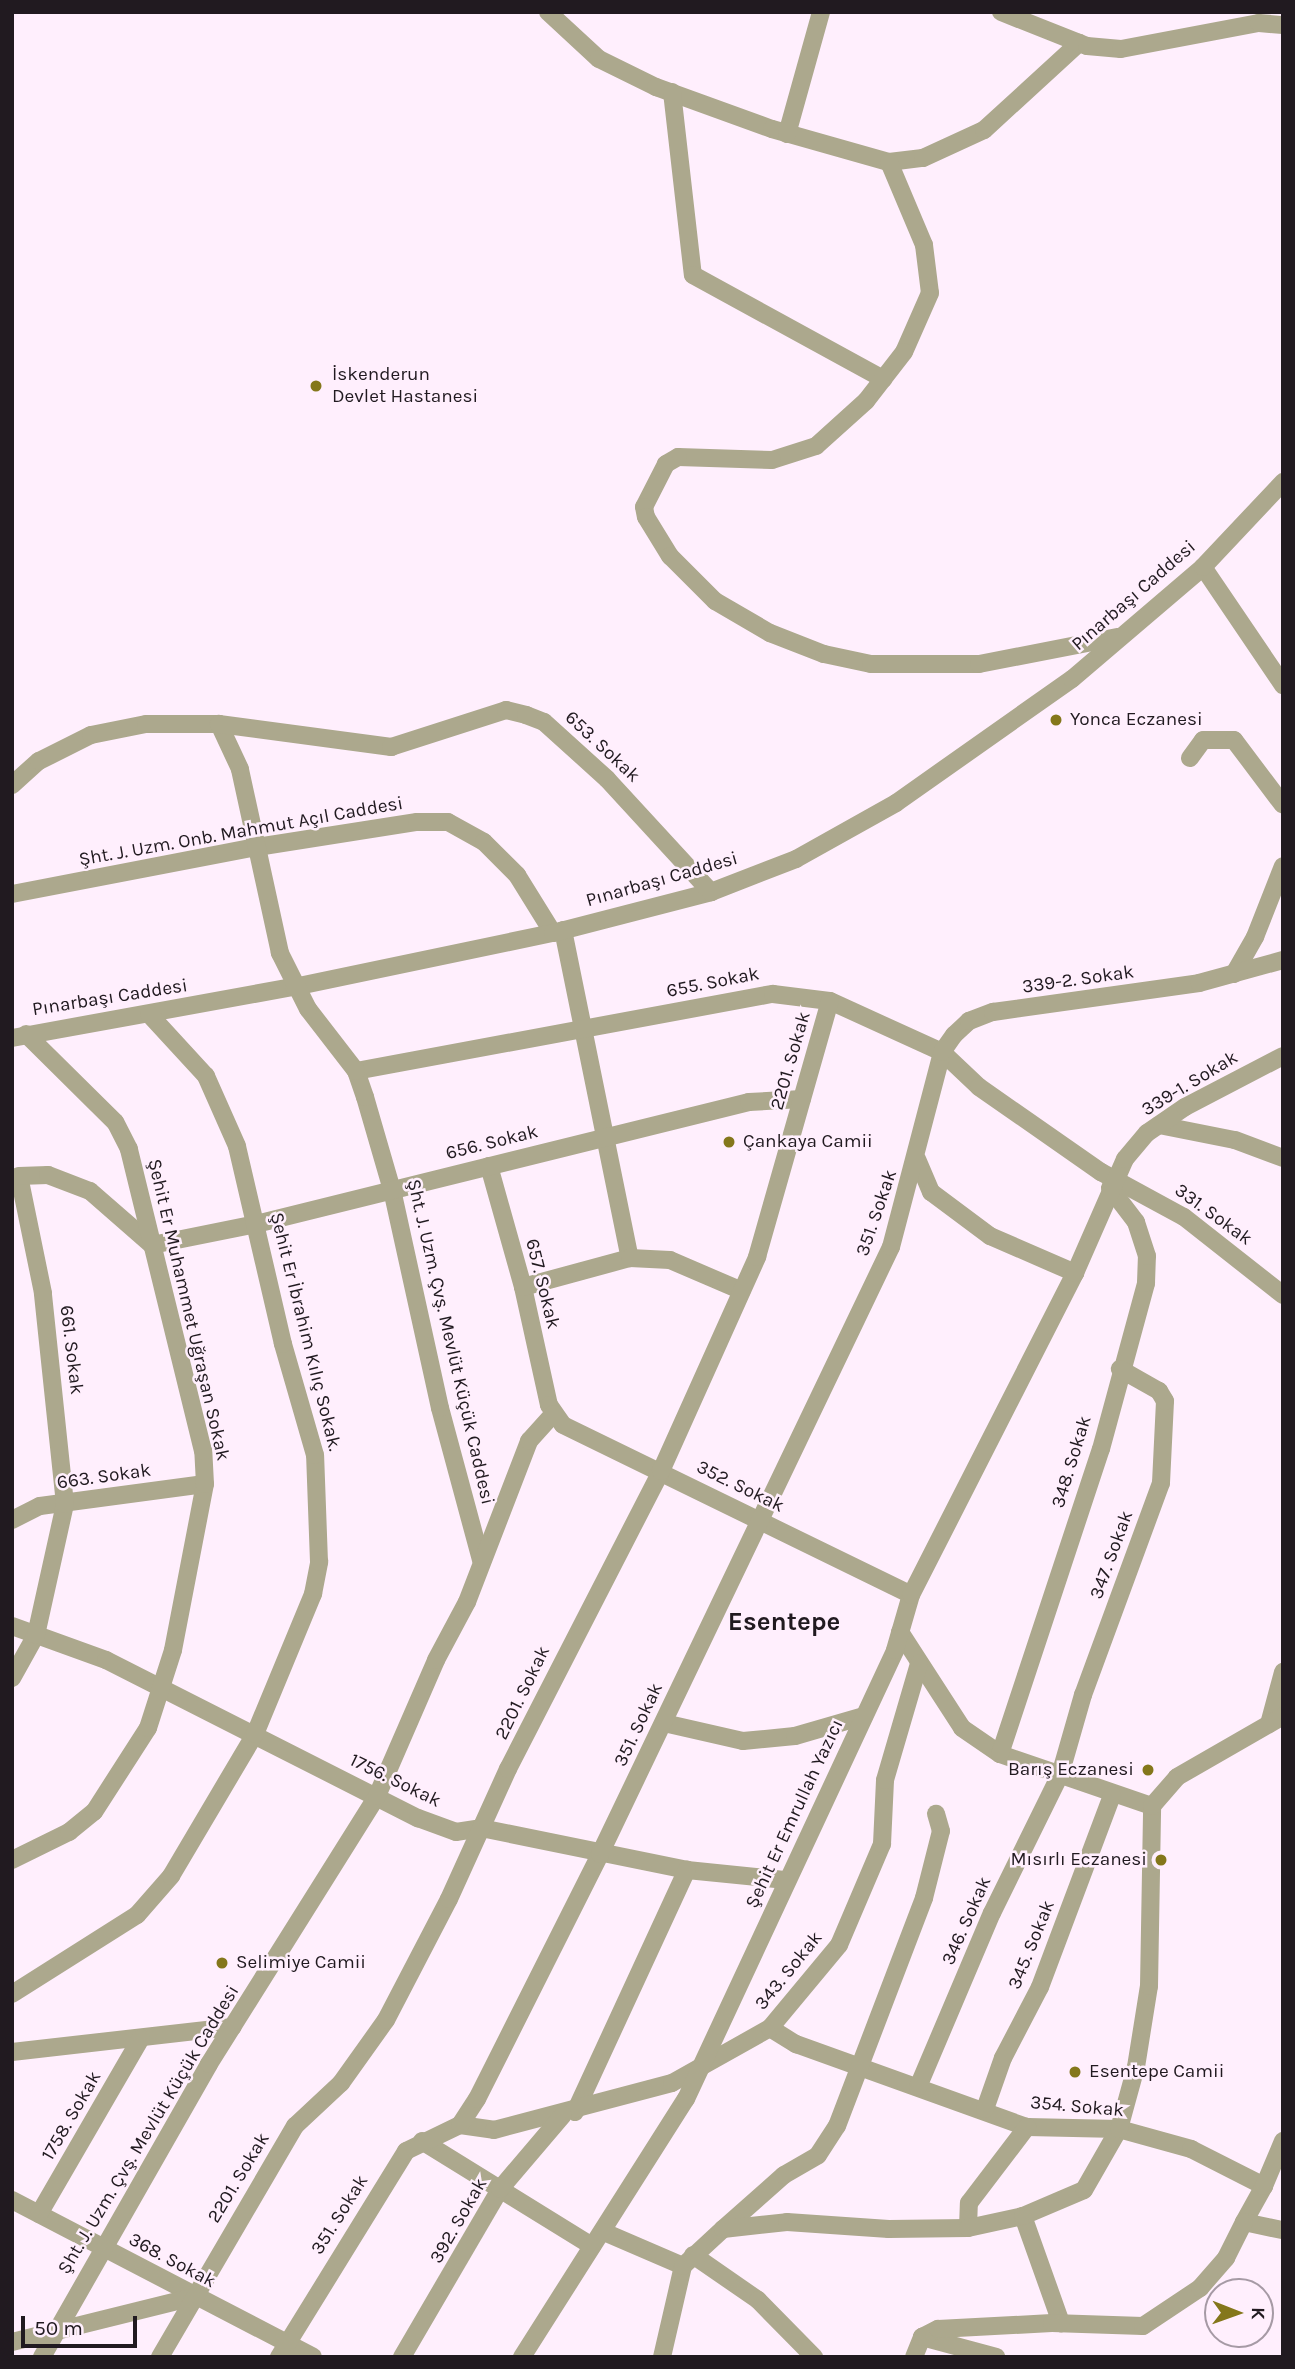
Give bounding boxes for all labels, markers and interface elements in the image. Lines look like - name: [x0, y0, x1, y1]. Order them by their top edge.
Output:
- place label: İskenderun Devlet Hastanesi: [332, 364, 478, 408]
- marker: İskenderun Devlet Hastanesi: [306, 376, 326, 396]
- street label: Pınarbaşı Caddesi: [1067, 536, 1201, 656]
- street label: 653. Sokak: [560, 706, 644, 788]
- place label: Yonca Eczanesi: [1070, 709, 1203, 731]
- marker: Yonca Eczanesi: [1048, 712, 1064, 728]
- street label: Şht. J. Uzm. Onb. Mahmut Açıl Caddesi: [77, 792, 405, 872]
- street label: Pınarbaşı Caddesi: [583, 847, 741, 913]
- street label: 339-2. Sokak: [1021, 961, 1135, 999]
- street label: 655. Sokak: [665, 963, 761, 1003]
- street label: Pınarbaşı Caddesi: [31, 974, 189, 1022]
- street label: 2201. Sokak: [766, 1009, 816, 1113]
- street label: 339-1. Sokak: [1138, 1046, 1242, 1122]
- street label: 656. Sokak: [444, 1121, 540, 1165]
- place label: Çankaya Camii: [743, 1131, 873, 1153]
- marker: Çankaya Camii: [721, 1134, 737, 1150]
- street label: Şehit Er Muhammet Uğraşan Sokak: [142, 1157, 234, 1463]
- street label: 351. Sokak: [852, 1167, 902, 1259]
- street label: Şht. J. Uzm. Çvş. Mevlüt Küçük Caddesi: [401, 1177, 499, 1507]
- street label: 331. Sokak: [1170, 1179, 1256, 1251]
- street label: Şehit Er İbrahim Kılıç Sokak.: [264, 1210, 346, 1454]
- street label: 657. Sokak: [520, 1237, 564, 1331]
- street label: 661. Sokak: [54, 1304, 88, 1396]
- street label: 348. Sokak: [1047, 1413, 1097, 1511]
- street label: 352. Sokak: [692, 1456, 788, 1518]
- street label: 663. Sokak: [56, 1459, 152, 1495]
- street label: 347. Sokak: [1085, 1508, 1139, 1602]
- district label: Esentepe: [728, 1606, 840, 1638]
- street label: 2201. Sokak: [491, 1643, 555, 1743]
- street label: 351. Sokak: [610, 1679, 668, 1771]
- street label: Şehit Er Emrullah Yazıcı: [741, 1716, 849, 1912]
- street label: 1756. Sokak: [346, 1749, 444, 1813]
- place label: Barış Eczanesi: [1008, 1759, 1134, 1781]
- marker: Barış Eczanesi: [1140, 1762, 1156, 1778]
- place label: Mısırlı Eczanesi: [1010, 1849, 1147, 1871]
- marker: Mısırlı Eczanesi: [1153, 1852, 1169, 1868]
- street label: 346. Sokak: [937, 1873, 997, 1969]
- street label: 345. Sokak: [1004, 1897, 1060, 1993]
- street label: 343. Sokak: [750, 1927, 828, 2015]
- place label: Selimiye Camii: [236, 1952, 366, 1974]
- marker: Selimiye Camii: [214, 1955, 230, 1971]
- street label: Şht. J. Uzm. Çvş. Mevlüt Küçük Caddesi: [53, 1981, 245, 2279]
- place label: Esentepe Camii: [1089, 2061, 1224, 2083]
- marker: Esentepe Camii: [1067, 2064, 1083, 2080]
- street label: 1758. Sokak: [37, 2067, 107, 2165]
- street label: 354. Sokak: [1029, 2092, 1125, 2122]
- street label: 2201. Sokak: [203, 2129, 275, 2227]
- street label: 351. Sokak: [307, 2171, 373, 2259]
- street label: 392. Sokak: [425, 2174, 493, 2268]
- street label: 368. Sokak: [125, 2229, 219, 2293]
- north arrow: [1204, 2278, 1274, 2348]
- scale bar: [24, 2302, 140, 2346]
- text: K: [1247, 2307, 1269, 2320]
- text: 50 m: [34, 2316, 83, 2340]

